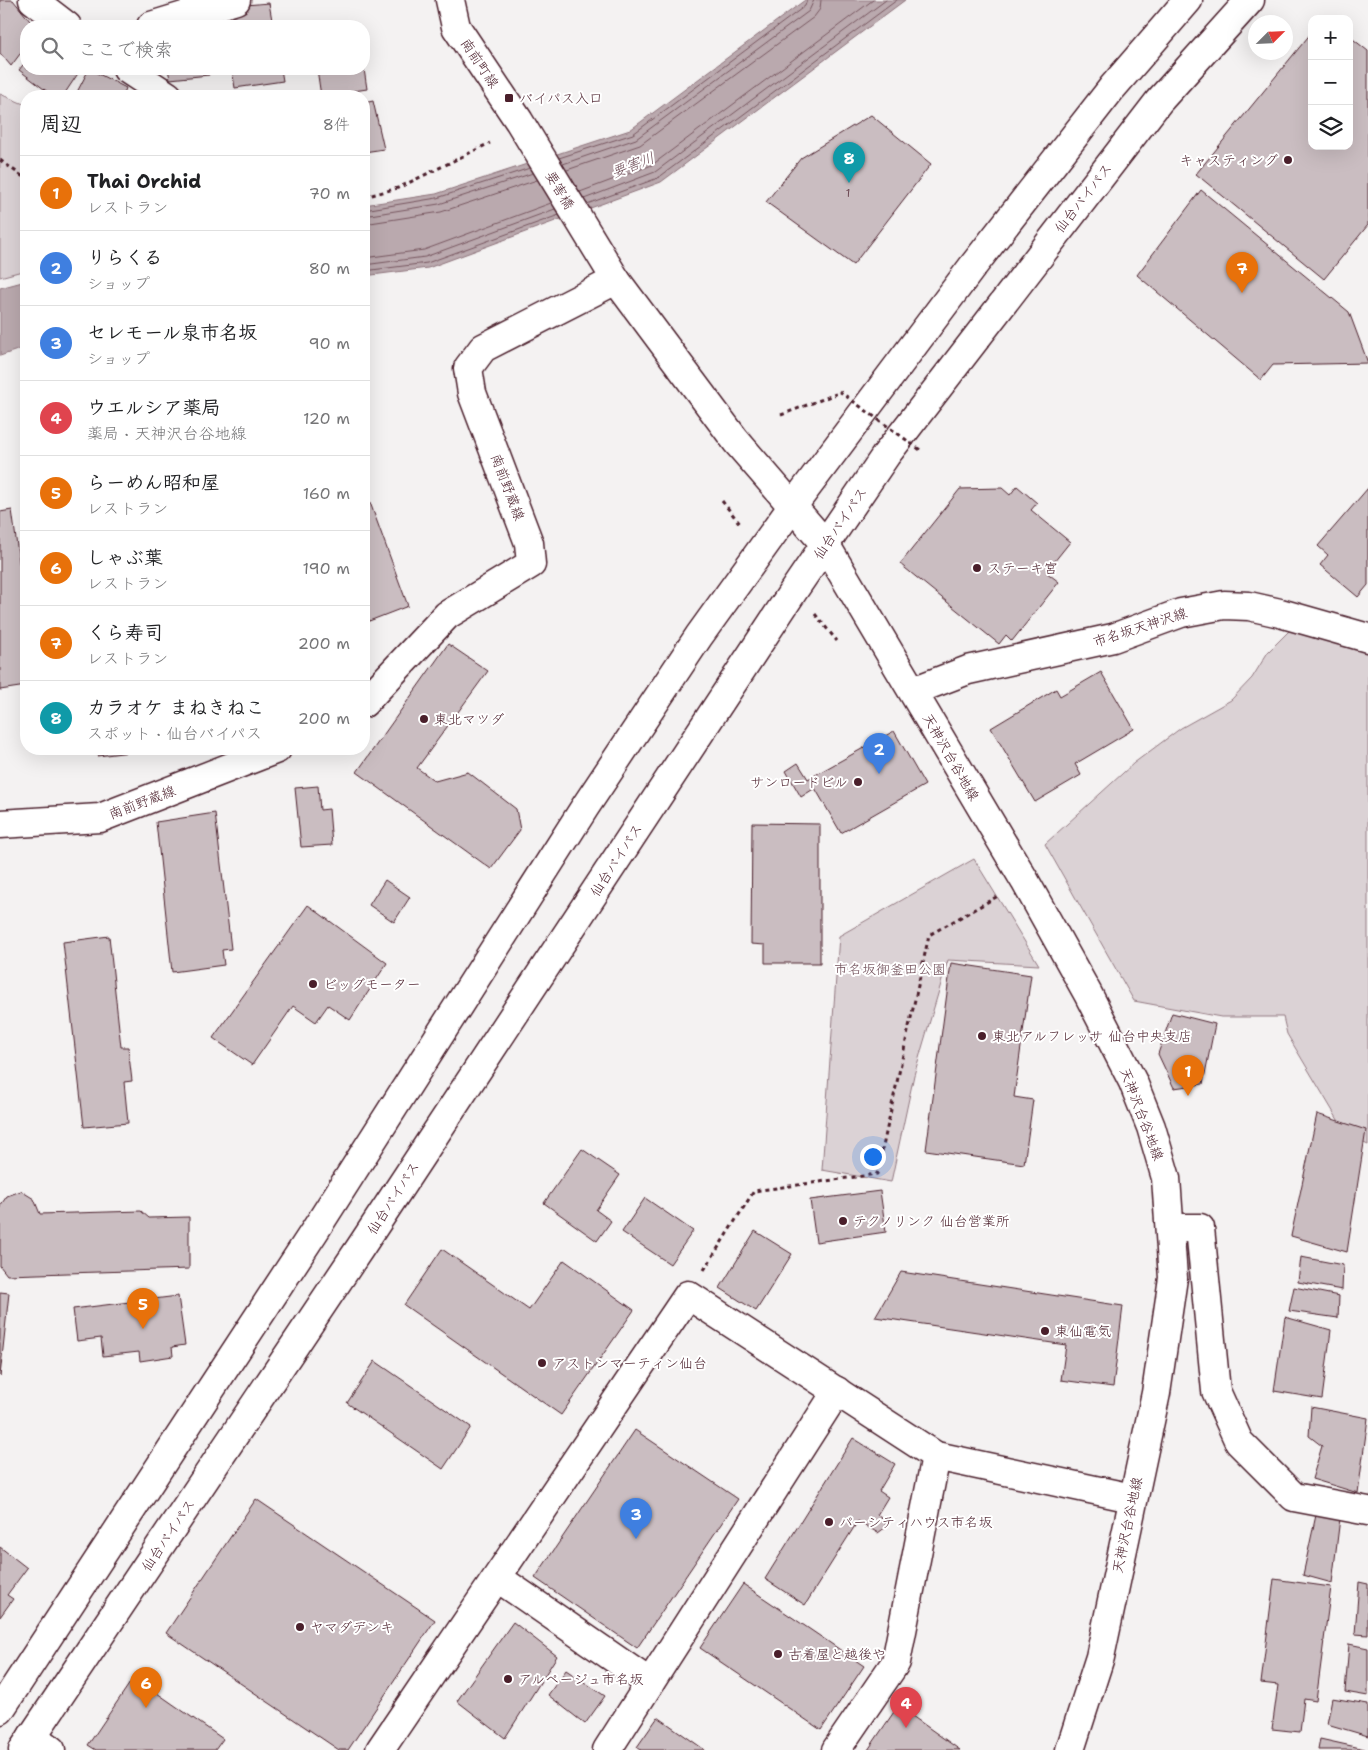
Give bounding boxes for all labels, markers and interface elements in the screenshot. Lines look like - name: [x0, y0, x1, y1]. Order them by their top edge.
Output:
- north arrow: [1248, 15, 1293, 60]
- map controls: [1308, 15, 1353, 150]
- button: +: [1308, 15, 1353, 60]
- search box: [20, 20, 370, 75]
- icon: search: [38, 34, 66, 62]
- street label: 南前町線: [457, 35, 503, 91]
- text: ここで検索: [78, 37, 173, 62]
- button: −: [1308, 60, 1353, 105]
- place label: バイパス入口: [519, 89, 603, 107]
- marker: バイパス入口: [503, 92, 515, 104]
- button: layers: [1308, 105, 1353, 150]
- text: 周辺: [40, 110, 82, 138]
- text: 8件: [323, 114, 350, 135]
- pin: 8: [833, 142, 865, 183]
- water label: 要害川: [608, 148, 658, 182]
- place label: キャスティング: [1179, 151, 1278, 169]
- marker: キャスティング: [1282, 154, 1294, 166]
- street label: 仙台バイパス: [1050, 159, 1116, 237]
- street label: 要害橋: [541, 167, 579, 213]
- text: Thai Orchid: [87, 169, 201, 194]
- text: 1: [52, 183, 60, 204]
- text: 70 m: [309, 183, 350, 204]
- house number: 1: [846, 186, 850, 201]
- text: レストラン: [87, 197, 168, 218]
- text: りらくる: [87, 245, 163, 270]
- pin: 7: [1226, 252, 1258, 293]
- text: 2: [50, 258, 62, 279]
- text: 80 m: [309, 258, 350, 279]
- text: ショップ: [87, 273, 150, 294]
- text: セレモール泉市名坂: [87, 320, 257, 345]
- text: 3: [50, 333, 62, 354]
- text: 90 m: [309, 333, 350, 354]
- text: ショップ: [87, 348, 150, 369]
- text: ウエルシア薬局: [87, 395, 220, 420]
- text: 4: [50, 408, 62, 429]
- text: 120 m: [303, 408, 350, 429]
- text: 薬局 · 天神沢台谷地線: [87, 423, 246, 444]
- street label: 南前野蔵線: [487, 451, 529, 523]
- text: らーめん昭和屋: [87, 470, 220, 495]
- text: 5: [51, 483, 61, 504]
- text: 160 m: [303, 483, 350, 504]
- street label: 仙台バイパス: [809, 483, 871, 563]
- text: レストラン: [87, 498, 168, 519]
- text: しゃぶ葉: [87, 545, 163, 570]
- text: 6: [50, 558, 62, 579]
- text: 190 m: [303, 558, 350, 579]
- place label: ステーキ宮: [987, 559, 1058, 577]
- marker: ステーキ宮: [971, 562, 983, 574]
- text: レストラン: [87, 573, 168, 594]
- street label: 市名坂天神沢線: [1091, 603, 1189, 651]
- text: くら寿司: [87, 620, 163, 645]
- text: 7: [50, 633, 62, 654]
- text: 200 m: [298, 633, 350, 654]
- text: レストラン: [87, 648, 168, 669]
- text: カラオケ まねきねこ: [87, 695, 265, 720]
- text: 8: [50, 708, 62, 729]
- text: 200 m: [298, 708, 350, 729]
- place label: 東北マツダ: [434, 710, 504, 728]
- street label: 天神沢台谷地線: [919, 710, 983, 804]
- marker: 東北マツダ: [418, 713, 430, 725]
- text: スポット · 仙台バイパス: [87, 723, 262, 744]
- pin: 2: [863, 733, 895, 774]
- place label: サンロードビル: [750, 773, 848, 791]
- marker: サンロードビル: [852, 776, 864, 788]
- street label: 南前野蔵線: [106, 781, 178, 823]
- street label: 仙台バイパス: [586, 820, 646, 900]
- park label: 市名坂御釜田公園: [834, 960, 946, 978]
- place label: ビッグモーター: [323, 975, 421, 993]
- marker: ビッグモーター: [307, 978, 319, 990]
- place label: 東北アルフレッサ 仙台中央支店: [992, 1027, 1192, 1045]
- marker: 東北アルフレッサ 仙台中央支店: [976, 1030, 988, 1042]
- pin: 1: [1172, 1055, 1204, 1096]
- street label: 天神沢台谷地線: [1116, 1065, 1168, 1163]
- your location: [860, 1144, 886, 1170]
- street label: 仙台バイパス: [363, 1158, 423, 1238]
- place label: テクノリンク 仙台営業所: [853, 1212, 1010, 1230]
- marker: テクノリンク 仙台営業所: [837, 1215, 849, 1227]
- pin: 5: [127, 1288, 159, 1329]
- place label: 東仙電気: [1055, 1322, 1111, 1340]
- marker: 東仙電気: [1039, 1325, 1051, 1337]
- place label: アストンマーティン仙台: [552, 1354, 707, 1372]
- marker: アストンマーティン仙台: [536, 1357, 548, 1369]
- street label: 天神沢台谷地線: [1108, 1475, 1146, 1575]
- street label: 仙台バイパス: [137, 1495, 199, 1575]
- pin: 3: [620, 1498, 652, 1539]
- place label: パーシティハウス市名坂: [839, 1513, 992, 1531]
- marker: パーシティハウス市名坂: [823, 1516, 835, 1528]
- place label: ヤマダデンキ: [310, 1618, 394, 1636]
- marker: ヤマダデンキ: [294, 1621, 306, 1633]
- place label: 古着屋と越後や: [788, 1645, 886, 1663]
- marker: 古着屋と越後や: [772, 1648, 784, 1660]
- pin: 6: [130, 1667, 162, 1708]
- place label: アルページュ市名坂: [518, 1670, 643, 1688]
- marker: アルページュ市名坂: [502, 1673, 514, 1685]
- pin: 4: [890, 1687, 922, 1728]

